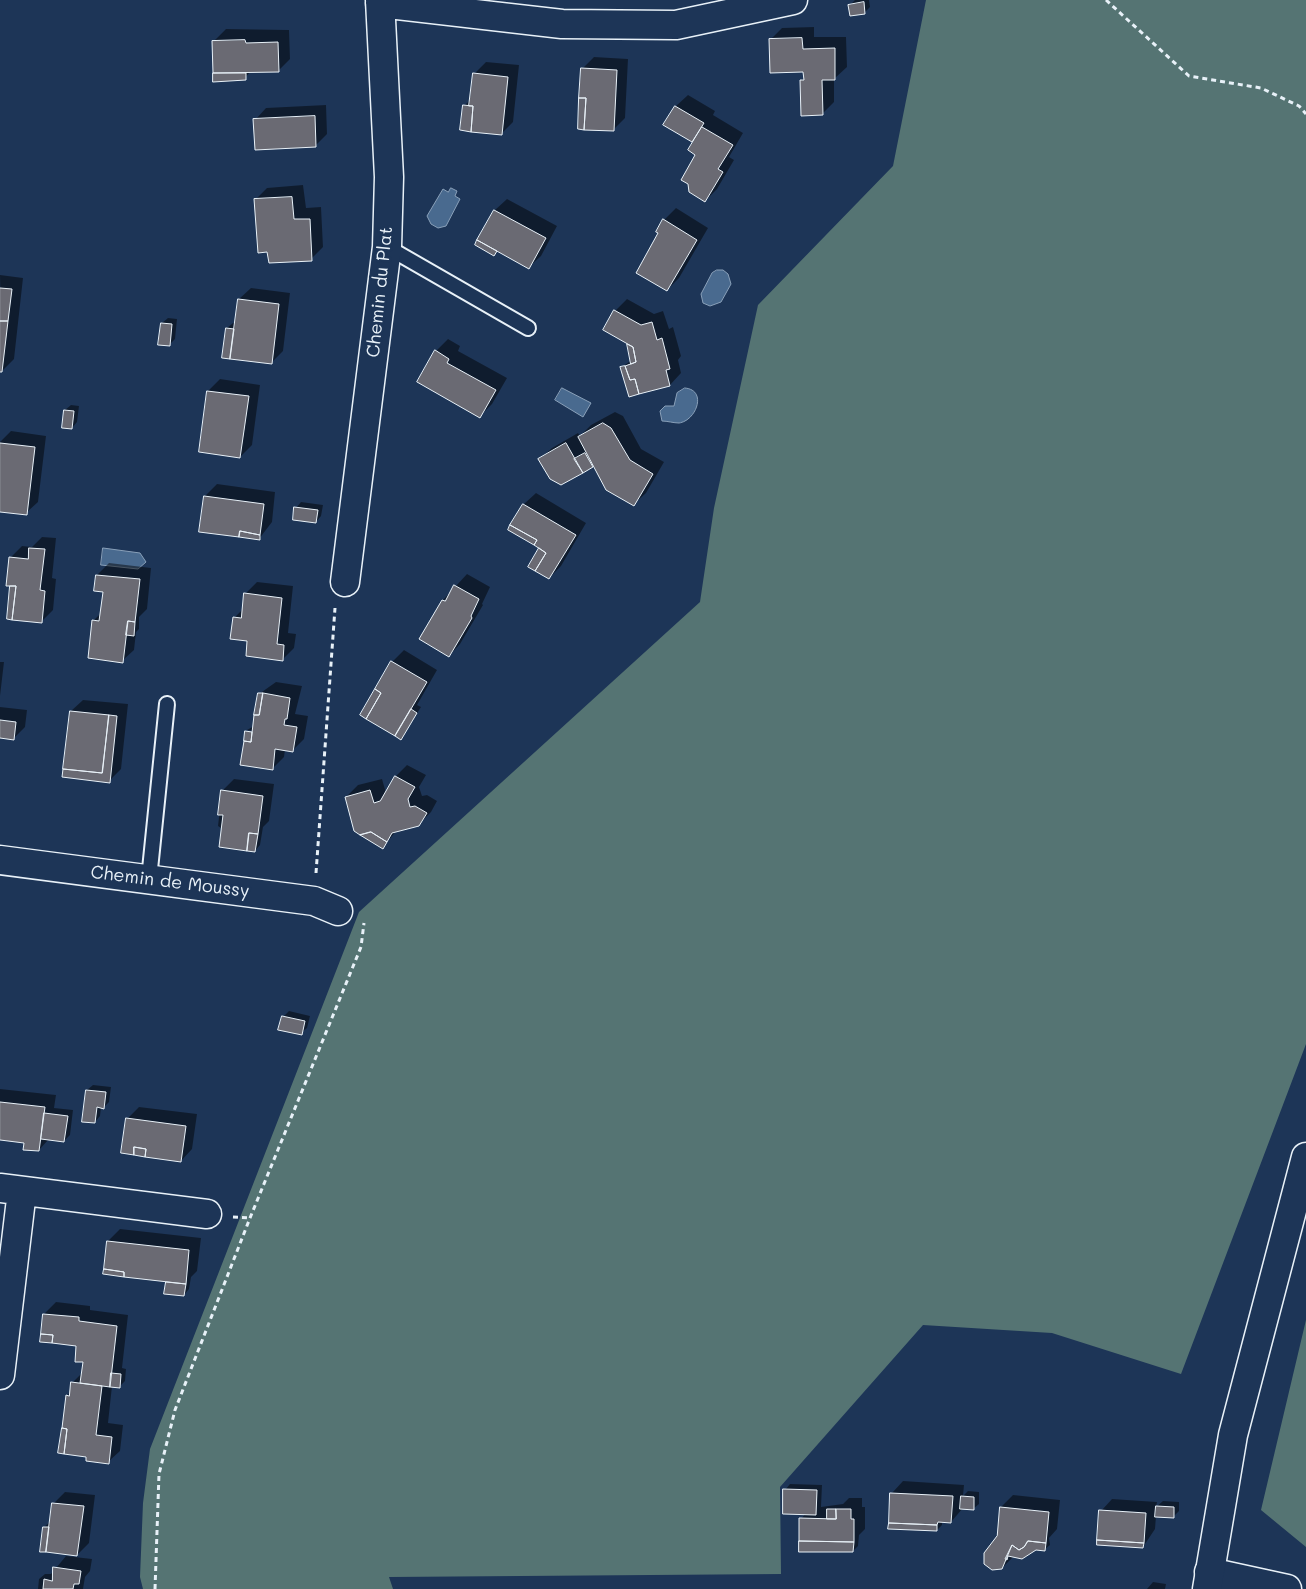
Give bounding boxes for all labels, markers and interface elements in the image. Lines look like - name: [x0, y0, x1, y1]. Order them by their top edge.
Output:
- street label: Chemin du Plat: [362, 226, 398, 358]
- street label: Chemin de Moussy: [89, 862, 251, 902]

